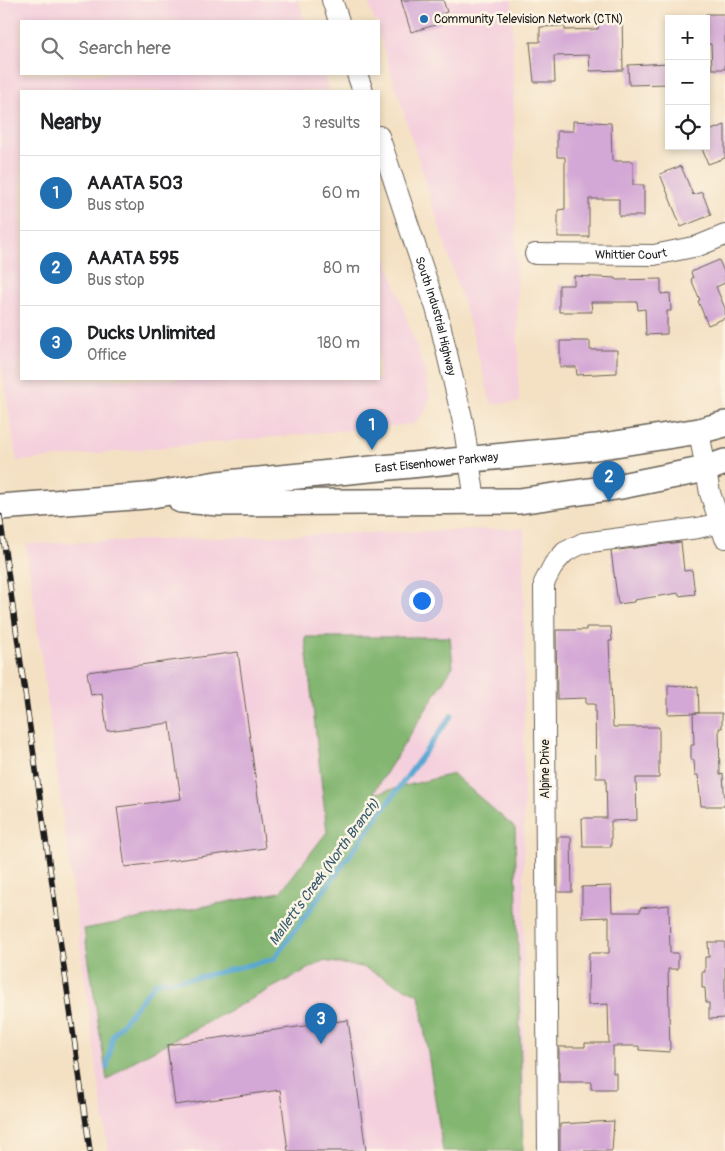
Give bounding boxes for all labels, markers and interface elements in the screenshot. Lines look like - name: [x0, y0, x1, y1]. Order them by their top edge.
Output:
- place label: Community Television Network (CTN): [434, 12, 623, 27]
- marker: Community Television Network (CTN): [418, 13, 430, 25]
- map controls: [665, 15, 710, 150]
- button: +: [665, 15, 710, 60]
- search box: [20, 20, 380, 75]
- icon: search: [38, 34, 66, 62]
- text: Search here: [78, 36, 171, 60]
- button: −: [665, 60, 710, 105]
- button: locate: [665, 105, 710, 150]
- text: Nearby: [40, 109, 101, 136]
- text: 3 results: [302, 113, 360, 133]
- text: AAATA 503: [87, 171, 183, 195]
- text: 1: [53, 183, 59, 203]
- text: 60 m: [322, 183, 360, 203]
- text: Bus stop: [87, 195, 145, 215]
- street label: Whittier Court: [595, 245, 668, 263]
- text: AAATA 595: [87, 246, 179, 270]
- street label: South Industrial Highway: [412, 255, 459, 377]
- text: 2: [52, 258, 60, 278]
- text: 80 m: [323, 258, 360, 278]
- text: Bus stop: [87, 270, 145, 290]
- text: Ducks Unlimited: [87, 321, 216, 345]
- text: 3: [52, 333, 60, 353]
- text: 180 m: [317, 333, 360, 353]
- text: Office: [87, 345, 127, 365]
- pin: 1: [356, 409, 388, 450]
- street label: East Eisenhower Parkway: [374, 449, 499, 476]
- pin: 2: [593, 461, 625, 502]
- your location: [409, 588, 435, 614]
- street label: Alpine Drive: [538, 739, 553, 799]
- water label: Mallett's Creek (North Branch): [265, 795, 383, 948]
- pin: 3: [305, 1003, 337, 1044]

